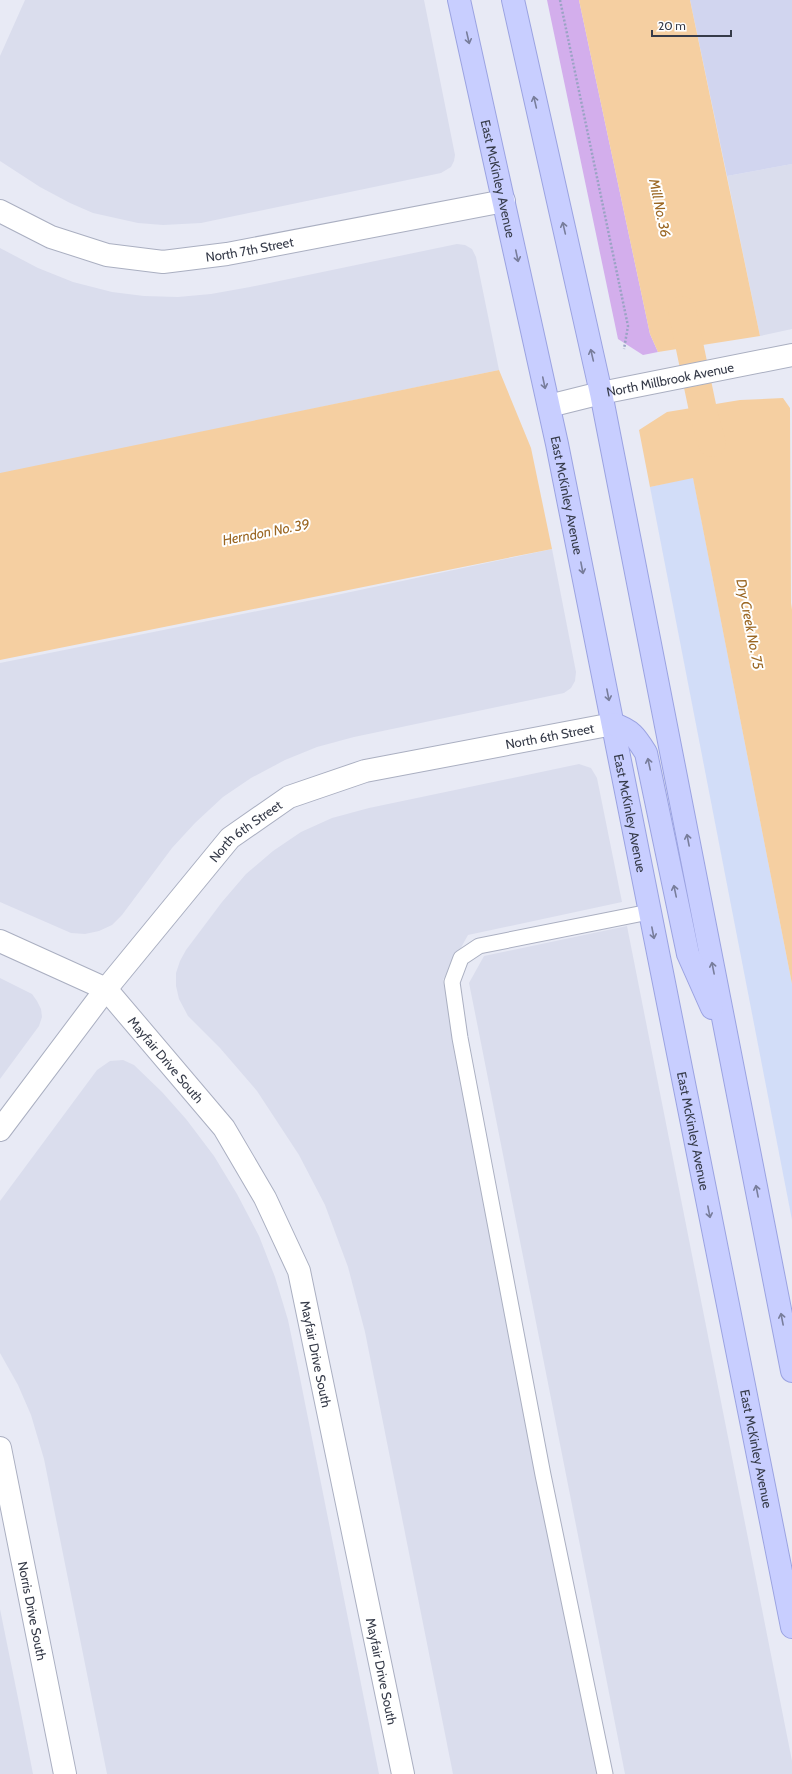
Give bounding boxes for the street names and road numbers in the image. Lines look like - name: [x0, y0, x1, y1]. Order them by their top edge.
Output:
- street label: East McKinley Avenue: [478, 118, 519, 240]
- street label: North 7th Street: [205, 233, 295, 265]
- street label: North Millbrook Avenue: [605, 359, 735, 400]
- street label: East McKinley Avenue: [547, 435, 587, 556]
- street label: North 6th Street: [504, 720, 596, 752]
- street label: East McKinley Avenue: [611, 752, 650, 874]
- street label: North 6th Street: [206, 796, 285, 865]
- street label: Mayfair Drive South: [125, 1013, 207, 1106]
- street label: East McKinley Avenue: [674, 1070, 713, 1192]
- street label: Mayfair Drive South: [297, 1299, 335, 1409]
- street label: East McKinley Avenue: [737, 1388, 776, 1510]
- street label: Norris Drive South: [15, 1560, 50, 1662]
- street label: Mayfair Drive South: [363, 1616, 401, 1726]

